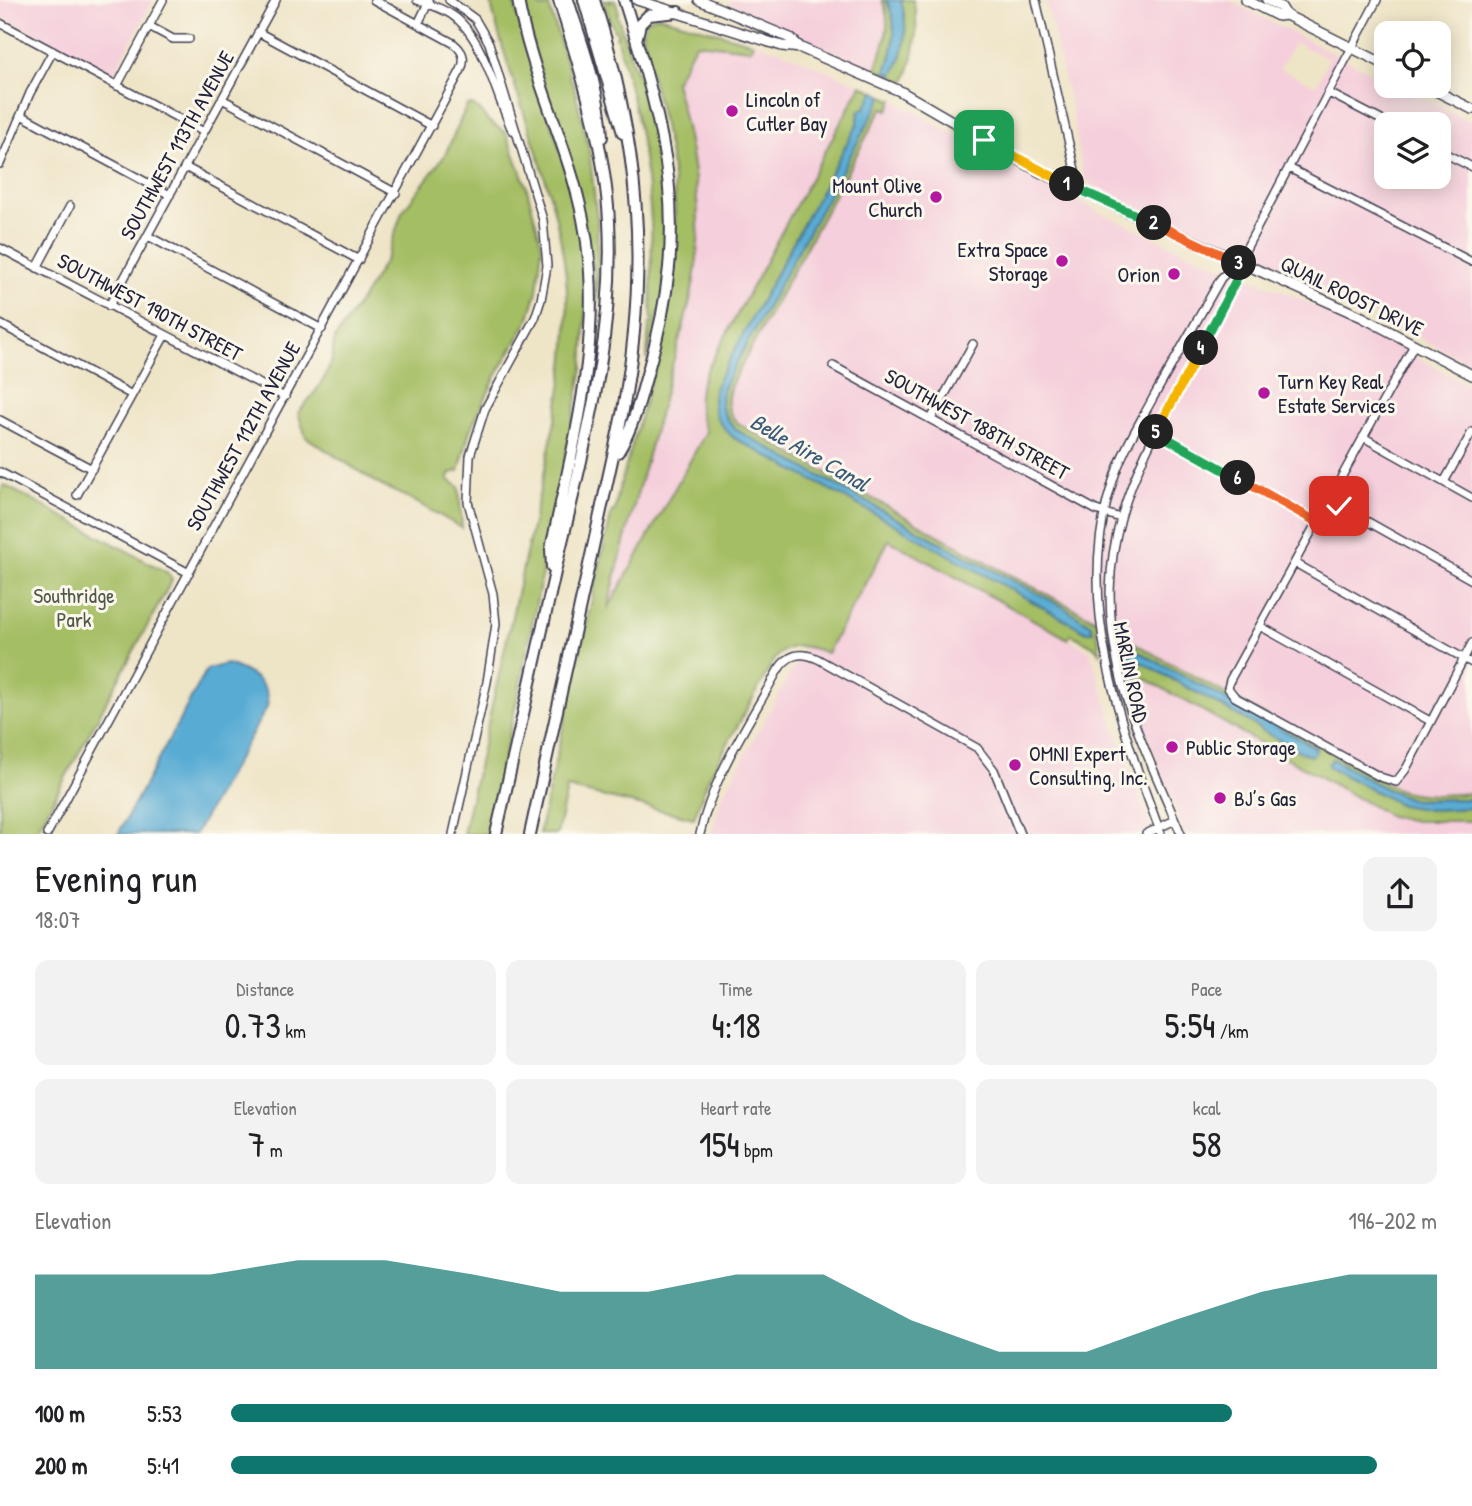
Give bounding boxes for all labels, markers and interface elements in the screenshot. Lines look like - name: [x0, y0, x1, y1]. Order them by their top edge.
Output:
- map controls: [1374, 21, 1451, 189]
- button: locate: [1374, 21, 1451, 98]
- street label: SOUTHWEST 113TH AVENUE: [113, 45, 241, 245]
- place label: Lincoln of Cutler Bay: [746, 85, 828, 138]
- marker: Lincoln of Cutler Bay: [724, 103, 740, 119]
- pin: [954, 110, 1014, 170]
- button: layers: [1374, 112, 1451, 189]
- icon: arrive: [965, 121, 1003, 159]
- pin: 1: [1050, 166, 1084, 202]
- text: 1: [1063, 170, 1070, 196]
- place label: Mount Olive Church: [832, 171, 922, 224]
- marker: Mount Olive Church: [928, 189, 944, 205]
- pin: 2: [1136, 206, 1172, 241]
- text: 2: [1149, 209, 1158, 235]
- place label: Extra Space Storage: [958, 235, 1048, 288]
- street label: SOUTHWEST 190TH STREET: [52, 246, 249, 369]
- pin: 3: [1222, 246, 1256, 280]
- text: 3: [1234, 249, 1243, 275]
- street label: QUAIL ROOST DRIVE: [1276, 249, 1428, 343]
- marker: Extra Space Storage: [1054, 253, 1070, 269]
- place label: Orion: [1118, 260, 1160, 289]
- marker: Orion: [1166, 266, 1182, 282]
- pin: 4: [1184, 330, 1218, 366]
- text: 4: [1197, 334, 1204, 360]
- street label: SOUTHWEST 112TH AVENUE: [179, 336, 307, 536]
- street label: SOUTHWEST 188TH STREET: [880, 361, 1075, 487]
- place label: Turn Key Real Estate Services: [1278, 367, 1395, 420]
- marker: Turn Key Real Estate Services: [1256, 385, 1272, 401]
- water label: Belle Aire Canal: [745, 406, 876, 499]
- pin: 5: [1138, 414, 1174, 450]
- text: 5: [1151, 418, 1160, 444]
- pin: 6: [1220, 461, 1256, 496]
- text: 6: [1234, 464, 1241, 490]
- pin: [1309, 476, 1369, 536]
- icon: check: [1320, 487, 1358, 525]
- park label: Southridge Park: [33, 581, 115, 634]
- street label: MARLIN ROAD: [1106, 619, 1156, 725]
- place label: Public Storage: [1186, 733, 1296, 762]
- place label: OMNI Expert Consulting, Inc.: [1029, 739, 1147, 792]
- marker: Public Storage: [1164, 739, 1180, 755]
- marker: OMNI Expert Consulting, Inc.: [1007, 757, 1023, 773]
- place label: BJ’s Gas: [1234, 784, 1296, 813]
- marker: BJ’s Gas: [1212, 790, 1228, 806]
- text: Evening run: [35, 852, 198, 904]
- button: share: [1363, 857, 1437, 931]
- text: 18:07: [35, 904, 80, 935]
- text: Distance: [236, 976, 294, 1002]
- text: Time: [719, 976, 753, 1002]
- text: Pace: [1191, 976, 1222, 1002]
- text: 0.73: [225, 1002, 281, 1049]
- text: 4:18: [711, 1002, 761, 1049]
- text: 5:54: [1165, 1002, 1215, 1049]
- text: km: [281, 1018, 306, 1044]
- text: /km: [1215, 1018, 1249, 1044]
- text: Elevation: [234, 1095, 297, 1121]
- text: Heart rate: [701, 1095, 771, 1121]
- text: kcal: [1193, 1095, 1221, 1121]
- text: 7: [248, 1121, 265, 1168]
- text: 154: [699, 1121, 740, 1168]
- text: 58: [1192, 1121, 1222, 1168]
- text: m: [265, 1137, 283, 1163]
- text: bpm: [740, 1137, 773, 1163]
- text: Elevation: [35, 1205, 111, 1236]
- text: 196–202 m: [1349, 1205, 1437, 1236]
- text: 100 m: [35, 1398, 85, 1429]
- text: 5:53: [147, 1398, 182, 1429]
- text: 200 m: [35, 1450, 87, 1481]
- text: 5:41: [147, 1450, 179, 1481]

